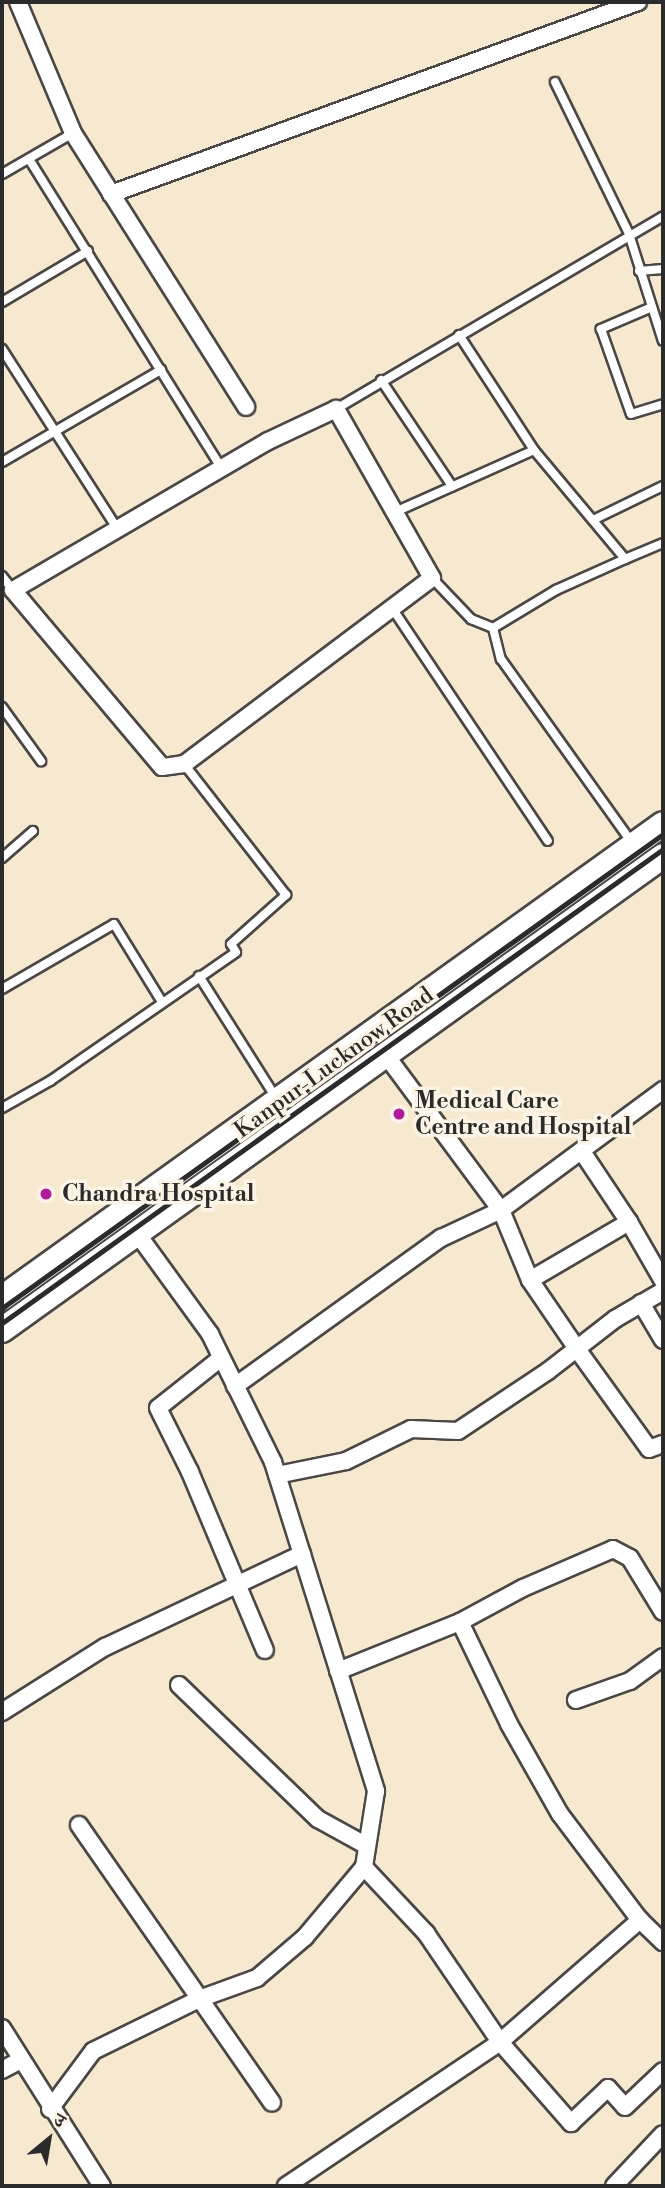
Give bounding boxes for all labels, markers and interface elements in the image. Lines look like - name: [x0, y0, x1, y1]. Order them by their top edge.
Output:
- street label: Kanpur-Lucknow Road: [229, 982, 439, 1144]
- place label: Medical Care Centre and Hospital: [415, 1087, 631, 1141]
- marker: Medical Care Centre and Hospital: [389, 1104, 409, 1124]
- place label: Chandra Hospital: [62, 1180, 254, 1208]
- marker: Chandra Hospital: [36, 1184, 56, 1204]
- north arrow: [14, 2104, 84, 2174]
- text: उ: [49, 2108, 70, 2134]

